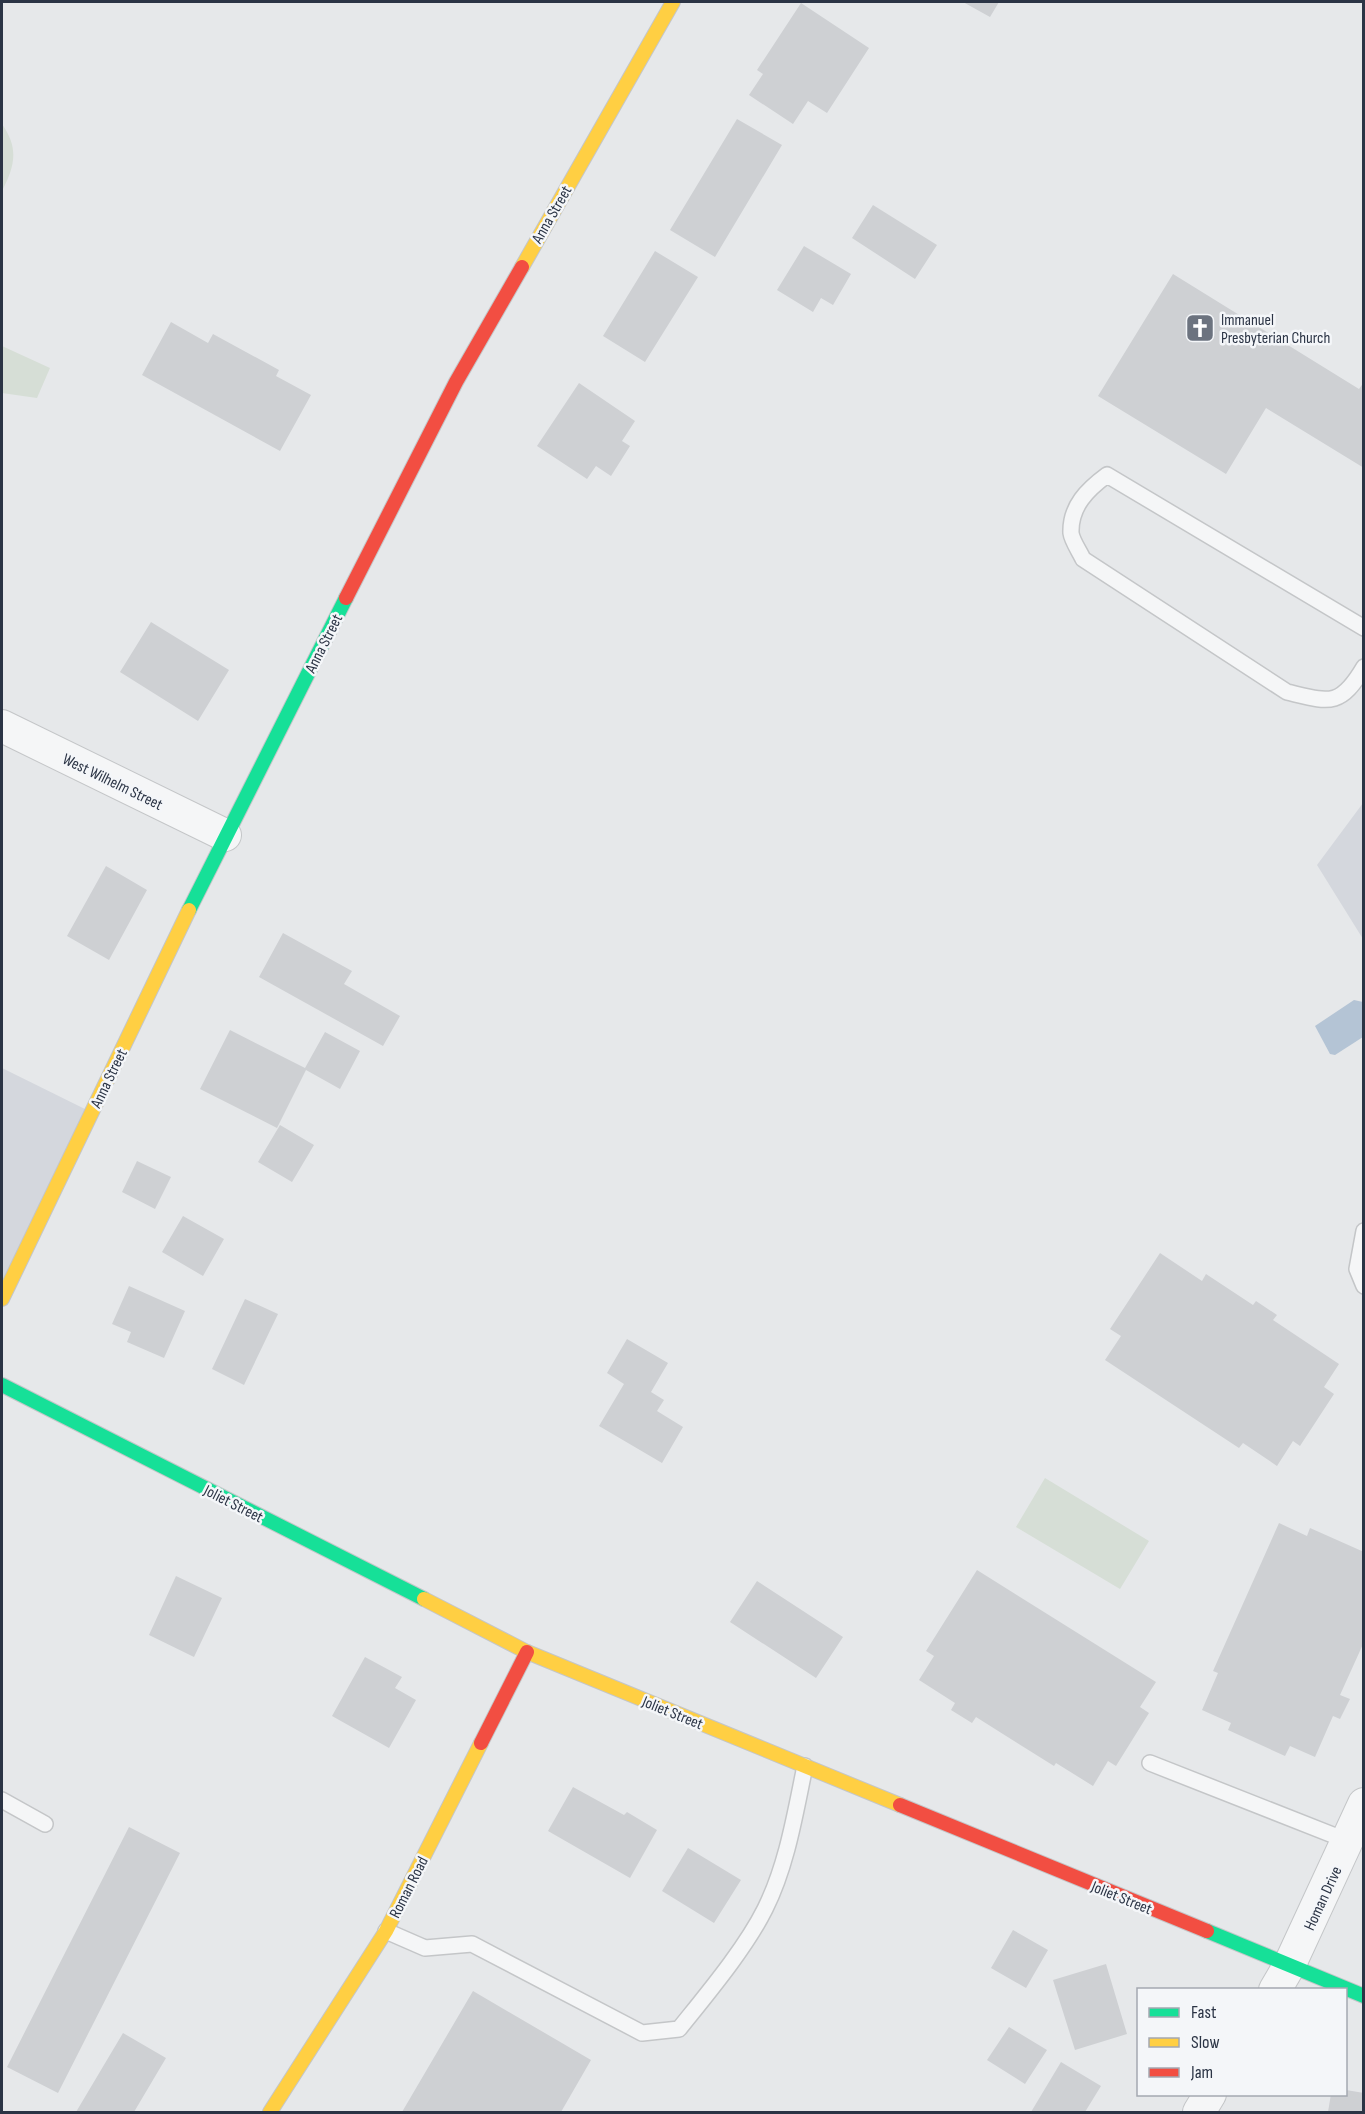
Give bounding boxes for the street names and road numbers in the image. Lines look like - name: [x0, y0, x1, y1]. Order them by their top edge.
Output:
- street label: Anna Street: [528, 182, 576, 248]
- street label: Anna Street: [301, 611, 347, 677]
- street label: West Wilhelm Street: [59, 750, 166, 815]
- street label: Anna Street: [86, 1046, 132, 1112]
- street label: Joliet Street: [200, 1481, 266, 1527]
- street label: Joliet Street: [638, 1692, 706, 1734]
- street label: Roman Road: [386, 1854, 433, 1922]
- street label: Homan Drive: [1300, 1864, 1346, 1934]
- street label: Joliet Street: [1087, 1877, 1155, 1919]

